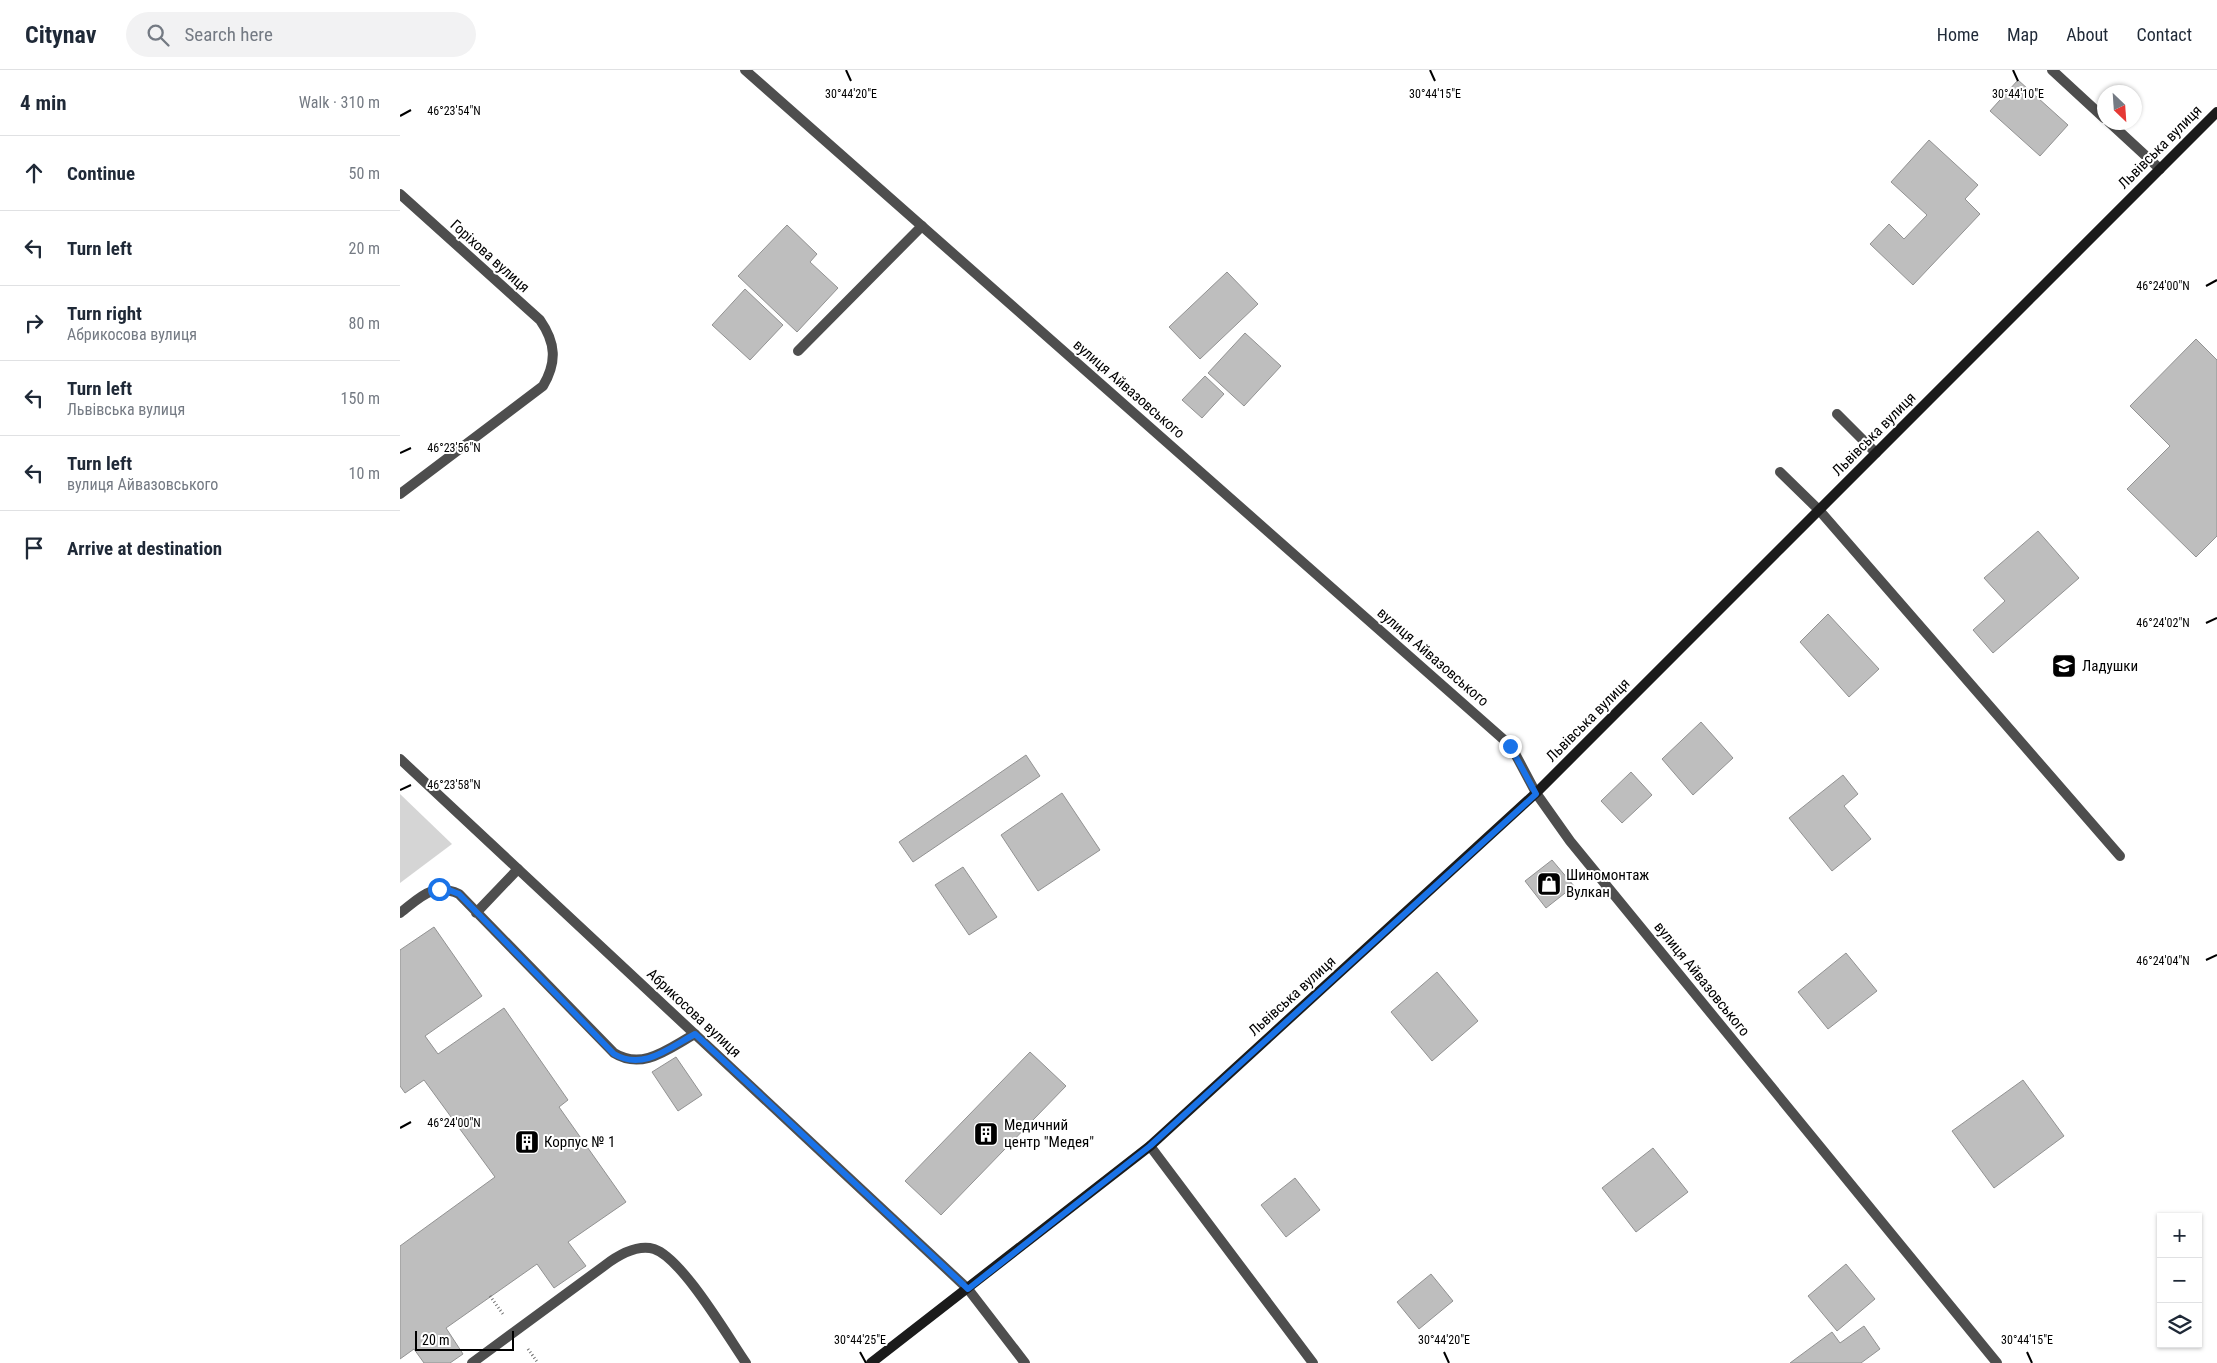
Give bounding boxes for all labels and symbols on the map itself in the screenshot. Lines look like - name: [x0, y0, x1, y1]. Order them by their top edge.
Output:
- north arrow: [2097, 85, 2142, 130]
- text: 30°44'20"E: [825, 87, 877, 101]
- text: 30°44'15"E: [1409, 87, 1461, 101]
- text: 30°44'10"E: [1992, 87, 2044, 101]
- street label: Львівська вулиця: [2114, 101, 2206, 193]
- text: 46°23'54"N: [427, 104, 481, 118]
- street label: Горіхова вулиця: [447, 216, 533, 296]
- text: 46°24'00"N: [2136, 279, 2190, 293]
- street label: вулиця Айвазовського: [1070, 336, 1188, 442]
- street label: Львівська вулиця: [1828, 388, 1920, 480]
- text: 46°23'56"N: [427, 441, 481, 455]
- street label: вулиця Айвазовського: [1374, 604, 1492, 710]
- text: 46°24'02"N: [2136, 616, 2190, 630]
- school or university icon: Ладушки: [2051, 653, 2077, 679]
- place label: Ладушки: [2082, 657, 2138, 675]
- street label: Львівська вулиця: [1542, 674, 1634, 766]
- route end: [1499, 735, 1522, 758]
- text: 46°23'58"N: [427, 778, 481, 792]
- place label: Шиномонтаж Вулкан: [1566, 866, 1649, 901]
- shop icon: Шиномонтаж Вулкан: [1536, 871, 1562, 897]
- route start: [428, 878, 451, 901]
- street label: вулиця Айвазовського: [1650, 918, 1754, 1040]
- street label: Львівська вулиця: [1245, 952, 1339, 1040]
- text: 46°24'04"N: [2136, 954, 2190, 968]
- street label: Абрикосова вулиця: [643, 965, 745, 1061]
- text: 46°24'00"N: [427, 1116, 481, 1130]
- place label: Медичний центр "Медея": [1004, 1116, 1094, 1151]
- building icon: Медичний центр "Медея": [973, 1121, 999, 1147]
- building icon: Корпус № 1: [514, 1129, 540, 1155]
- place label: Корпус № 1: [544, 1133, 615, 1151]
- scale bar: [415, 1328, 514, 1351]
- text: 30°44'25"E: [834, 1333, 886, 1347]
- text: 30°44'20"E: [1418, 1333, 1470, 1347]
- text: 30°44'15"E: [2001, 1333, 2053, 1347]

